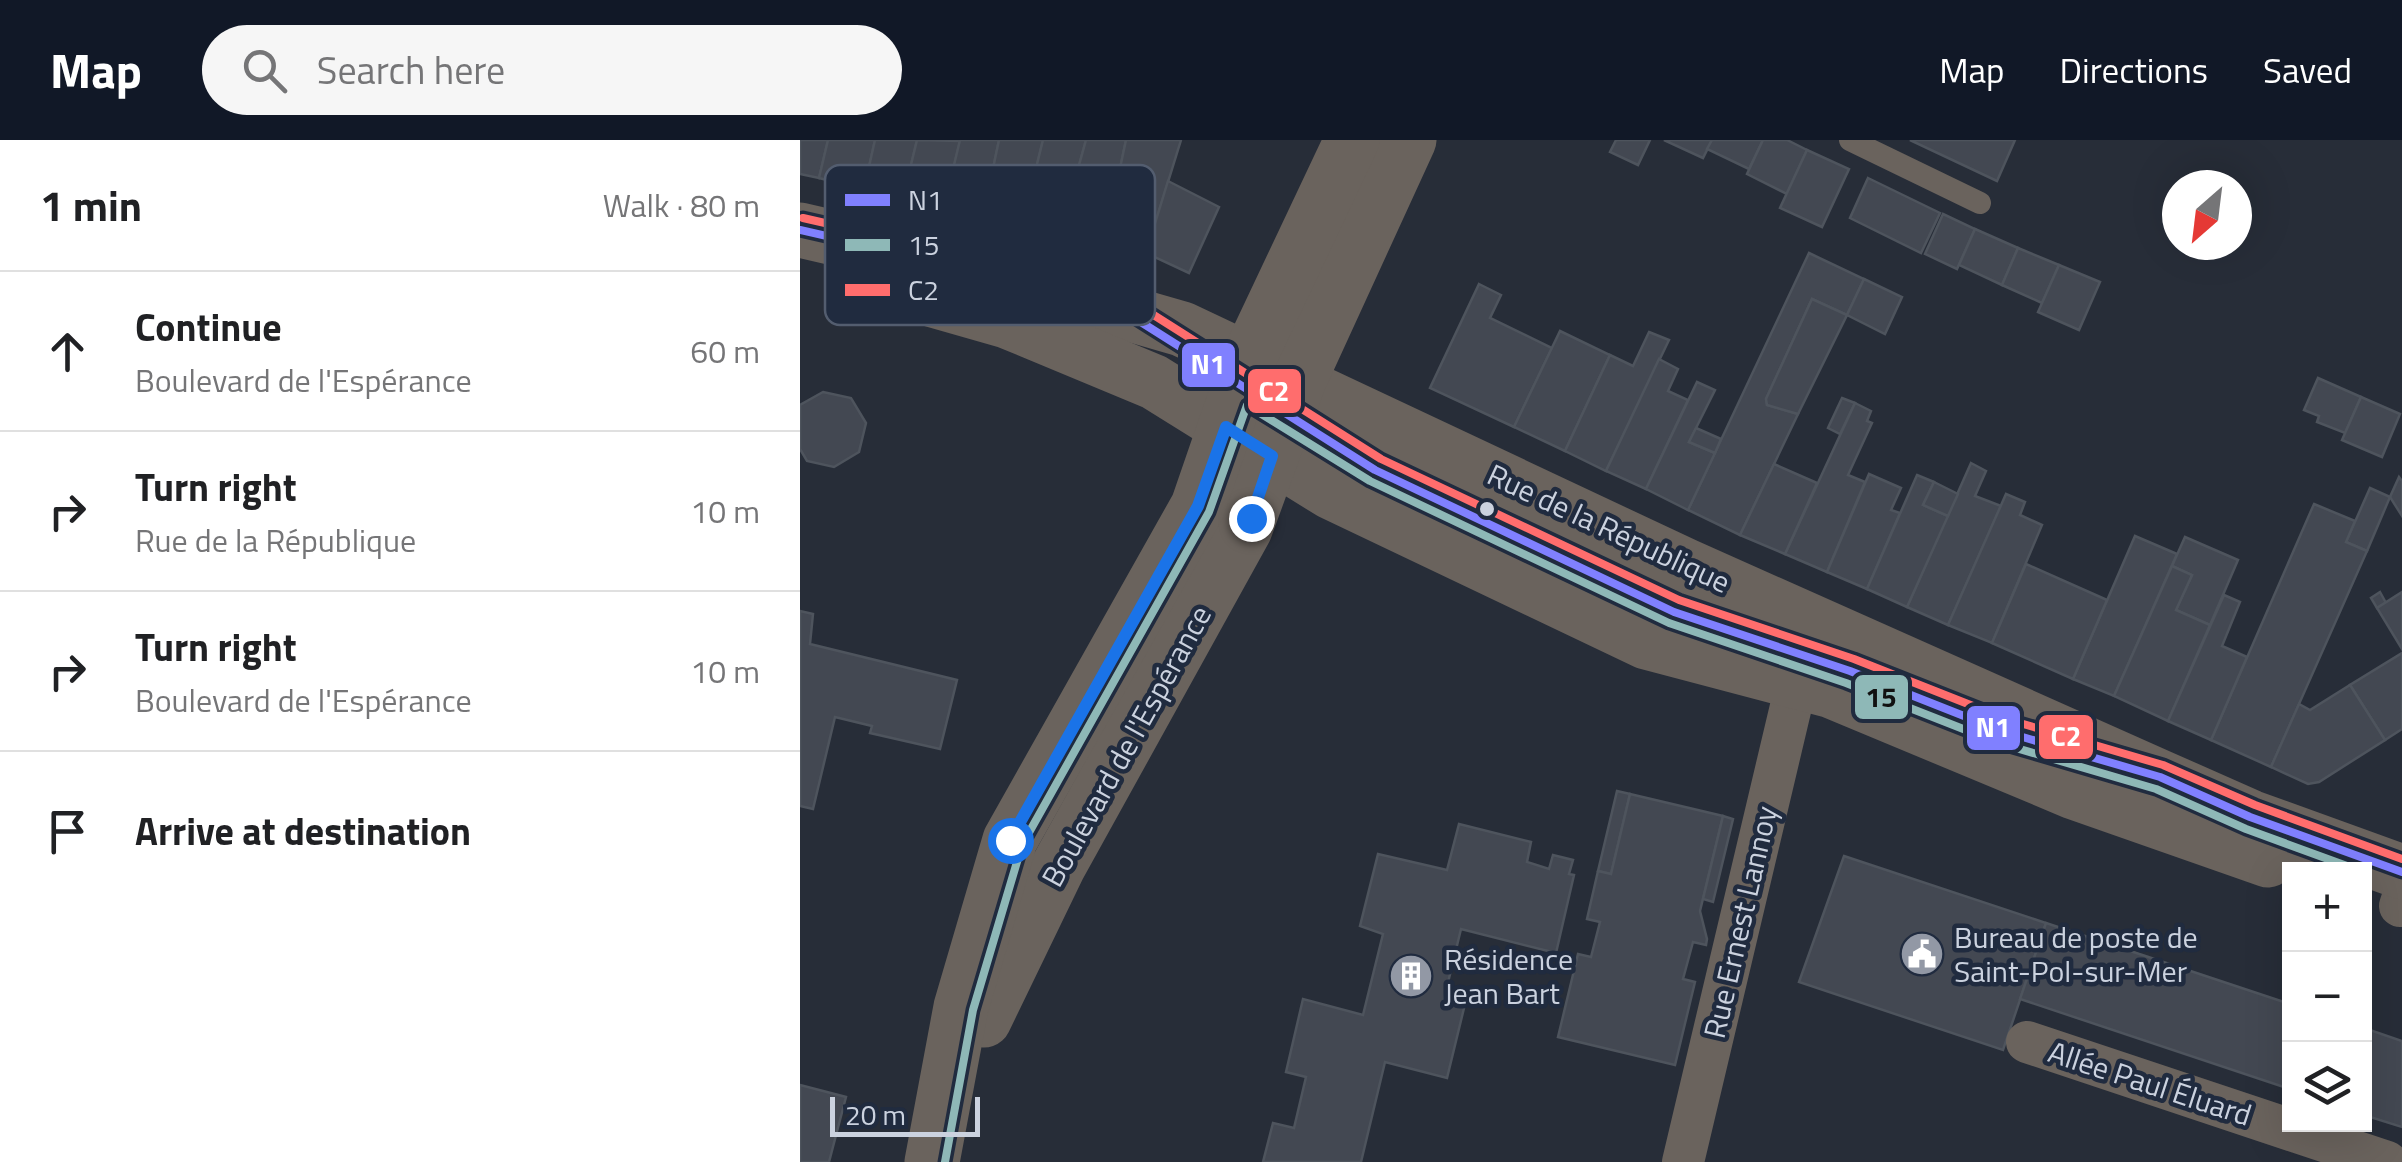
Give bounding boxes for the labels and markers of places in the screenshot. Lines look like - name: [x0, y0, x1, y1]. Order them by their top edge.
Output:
- unlabelled marker: [1477, 499, 1497, 519]
- place label: Bureau de poste de Saint-Pol-sur-Mer: [1954, 914, 2198, 994]
- public building icon: Bureau de poste de Saint-Pol-sur-Mer: [1899, 931, 1945, 977]
- place label: Résidence Jean Bart: [1444, 936, 1573, 1016]
- building icon: Résidence Jean Bart: [1388, 953, 1434, 999]

